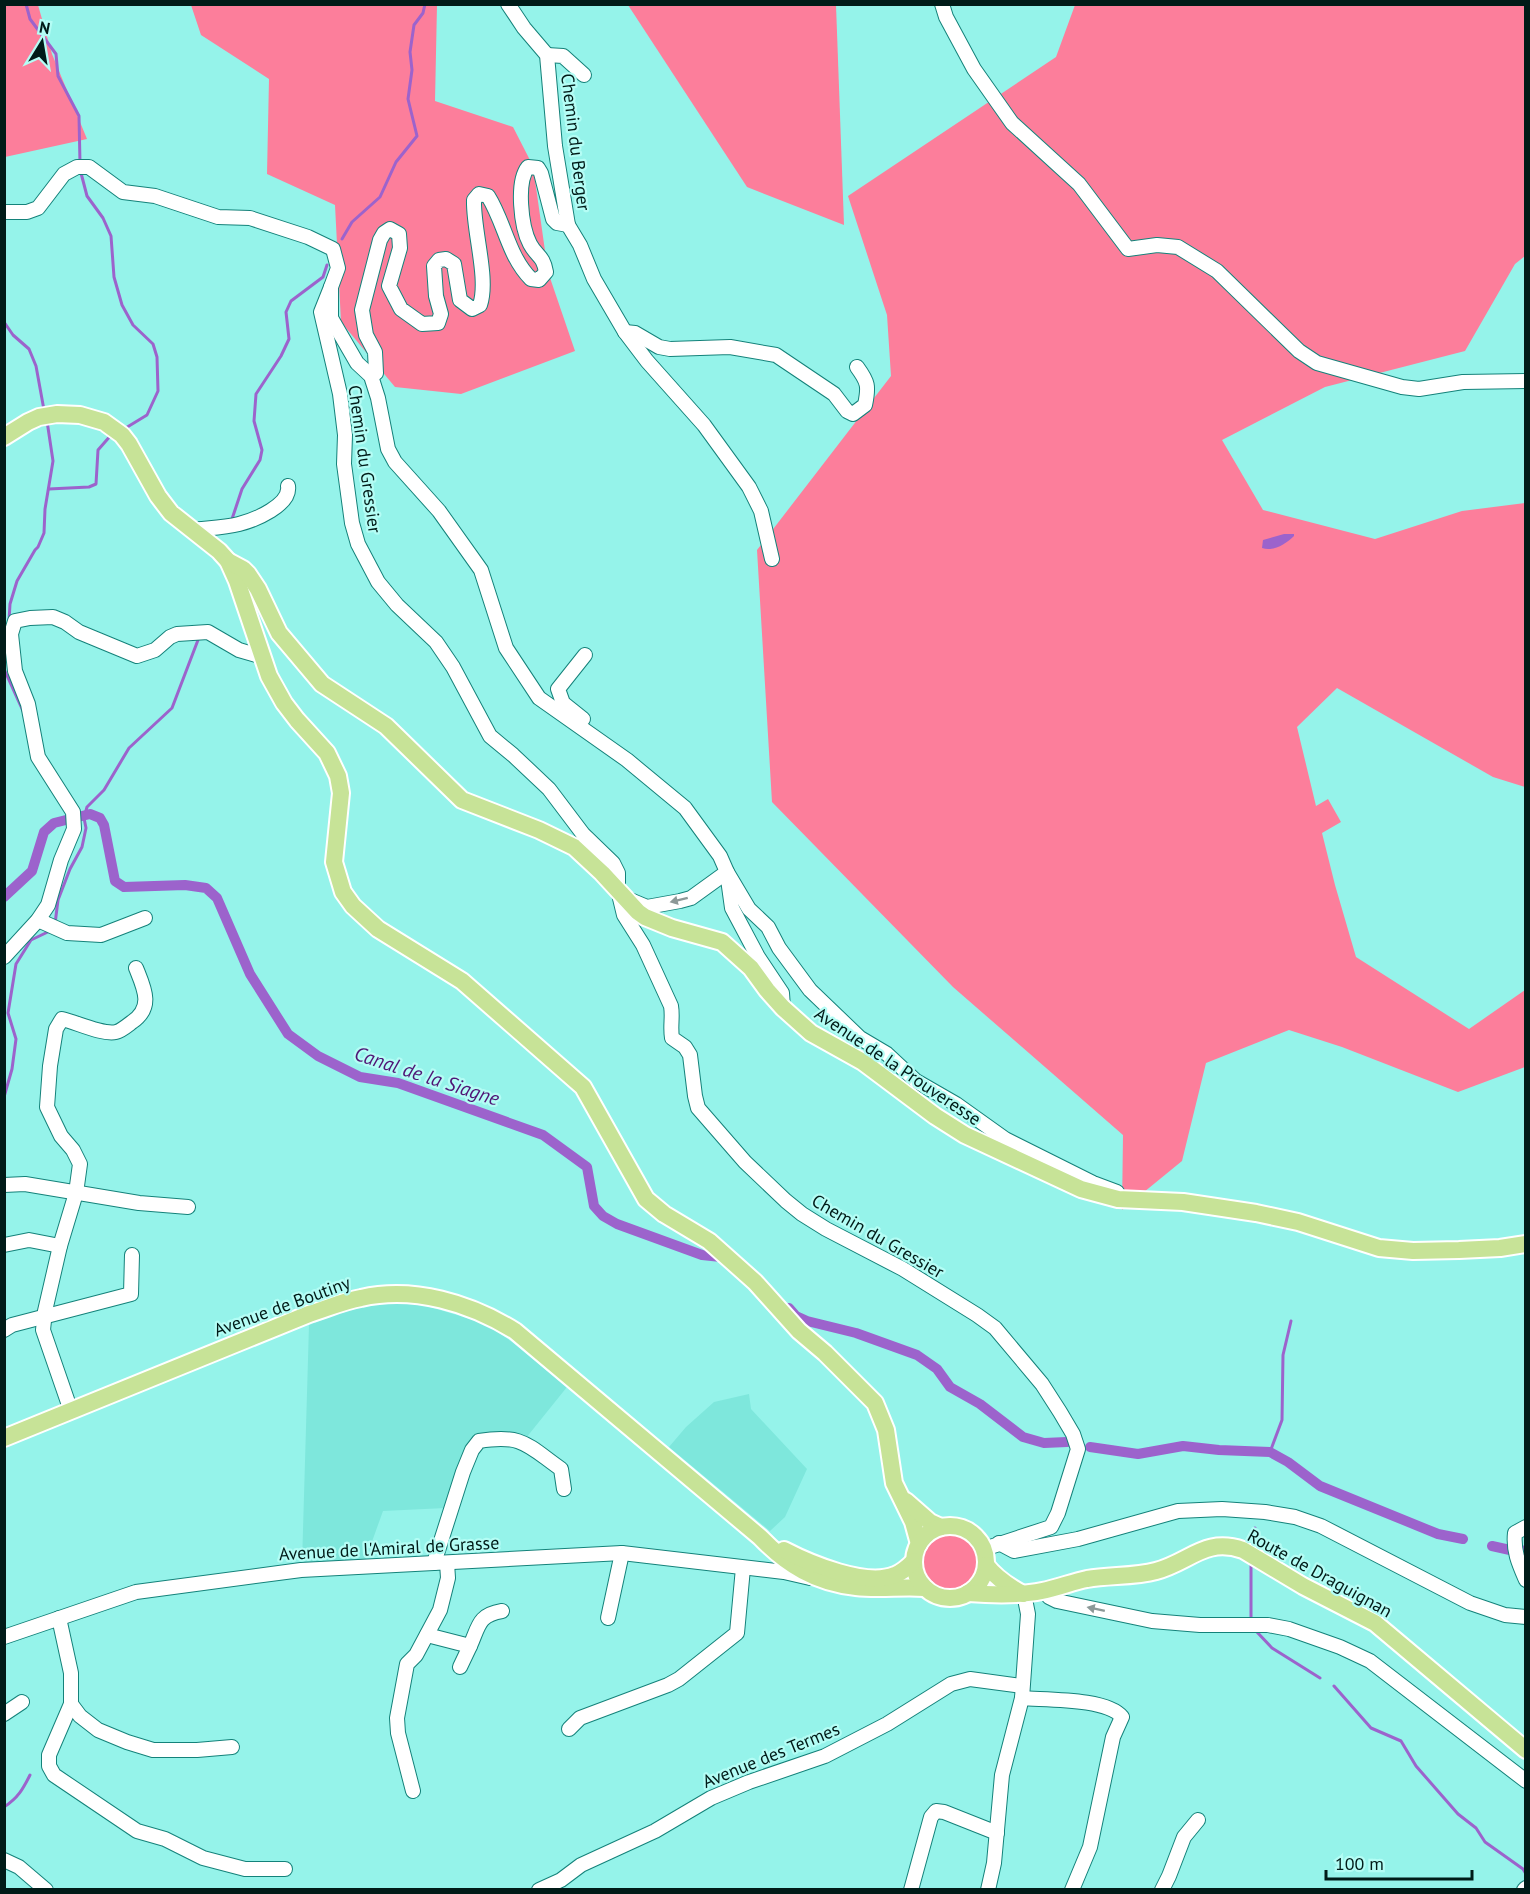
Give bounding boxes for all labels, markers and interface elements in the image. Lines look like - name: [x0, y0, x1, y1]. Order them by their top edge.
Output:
- north arrow: [12, 12, 72, 72]
- text: N: [38, 16, 52, 38]
- street label: Chemin du Berger: [556, 72, 596, 212]
- street label: Chemin du Gressier: [343, 384, 387, 534]
- one-way arrow: [670, 896, 689, 906]
- street label: Avenue de la Prouveresse: [810, 1002, 986, 1130]
- water label: Canal de la Siagne: [351, 1040, 503, 1112]
- street label: Chemin du Gressier: [808, 1189, 948, 1283]
- street label: Avenue de Boutiny: [211, 1270, 354, 1341]
- street label: Route de Draguignan: [1244, 1524, 1396, 1622]
- street label: Avenue de l'Amiral de Grasse: [278, 1531, 500, 1565]
- one-way arrow: [1087, 1604, 1106, 1613]
- street label: Avenue des Termes: [699, 1717, 843, 1793]
- scale bar: [1326, 1843, 1472, 1881]
- text: 100 m: [1335, 1852, 1384, 1875]

